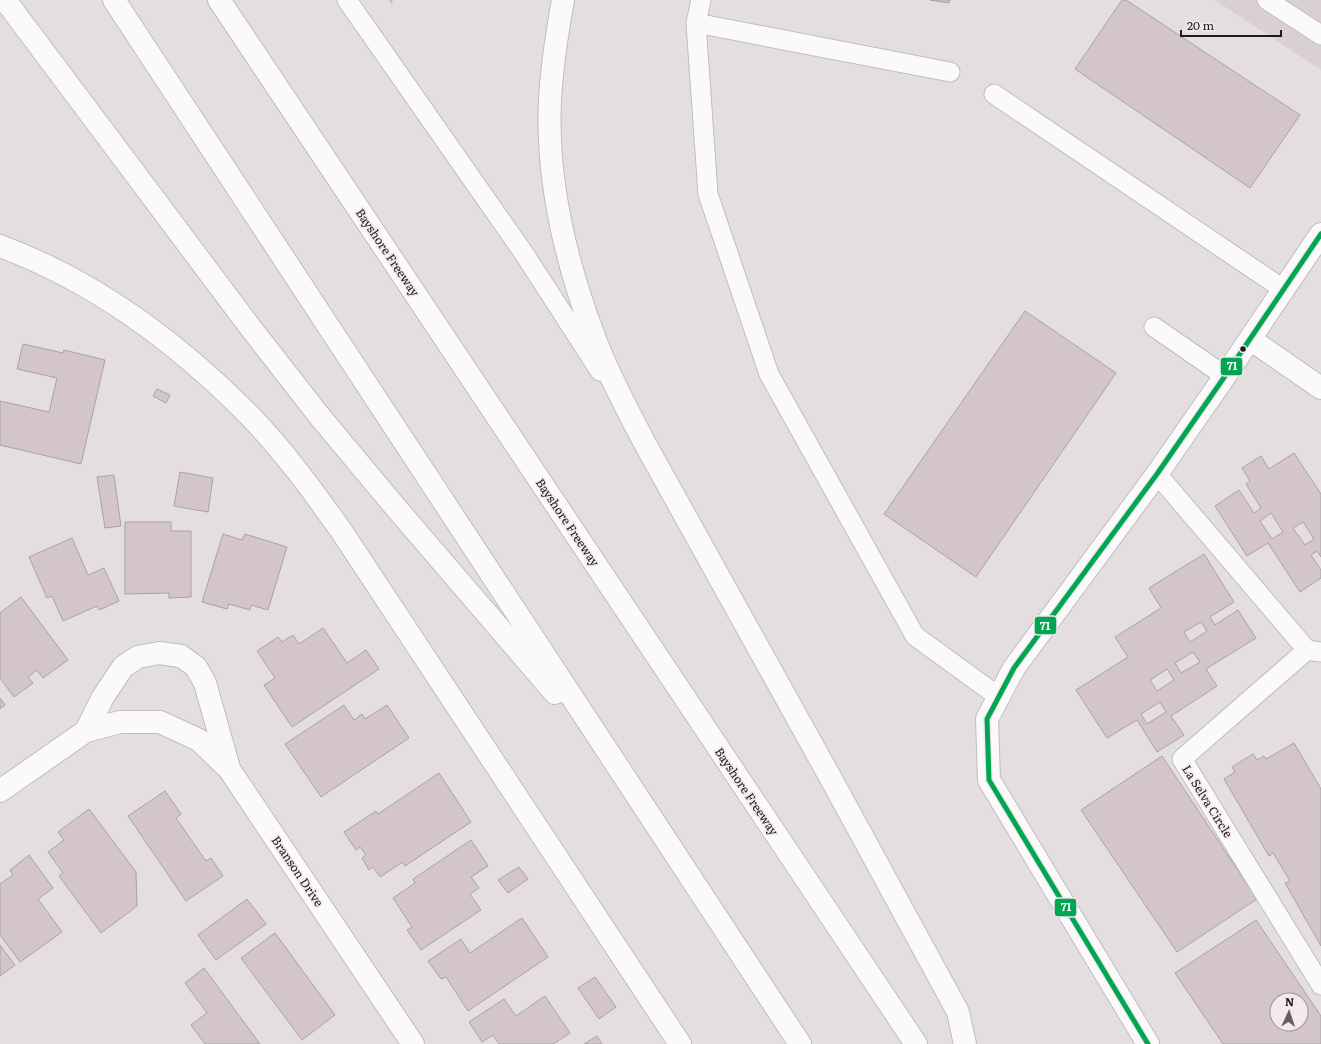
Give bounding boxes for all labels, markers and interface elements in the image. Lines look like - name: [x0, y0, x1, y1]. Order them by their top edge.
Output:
- scale bar: [1181, 12, 1281, 38]
- text: 20 m: [1187, 16, 1214, 34]
- street label: Bayshore Freeway: [352, 204, 424, 300]
- unlabelled marker: [1238, 344, 1248, 354]
- line badge: 71: [1220, 357, 1243, 376]
- text: 71: [1227, 357, 1238, 373]
- street label: Bayshore Freeway: [532, 474, 604, 570]
- line badge: 71: [1034, 616, 1057, 635]
- text: 71: [1040, 617, 1051, 633]
- street label: Bayshore Freeway: [711, 743, 783, 839]
- street label: La Selva Circle: [1178, 761, 1238, 841]
- street label: Branson Drive: [268, 832, 328, 910]
- line badge: 71: [1054, 898, 1077, 917]
- text: 71: [1061, 898, 1072, 914]
- north arrow: [1269, 992, 1309, 1032]
- text: N: [1285, 993, 1295, 1009]

